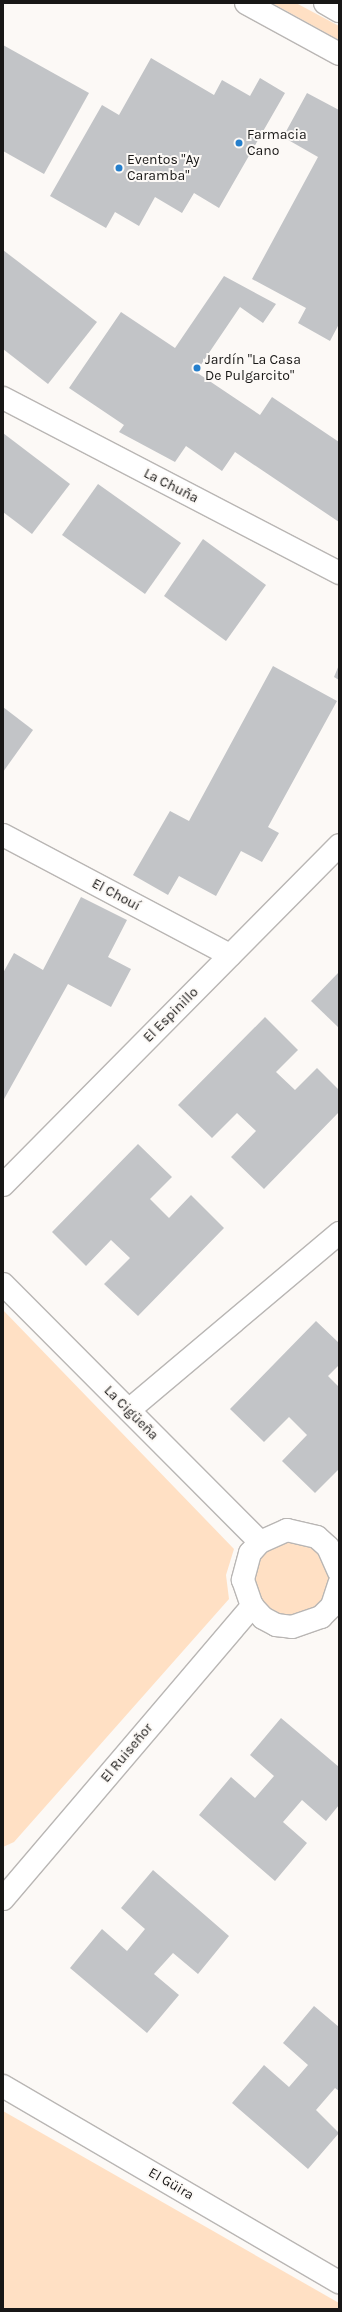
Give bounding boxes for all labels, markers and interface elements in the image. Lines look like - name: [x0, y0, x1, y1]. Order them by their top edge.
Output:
- place label: Farmacia Cano: [247, 127, 307, 160]
- marker: Farmacia Cano: [234, 138, 244, 148]
- place label: Eventos "Ay Caramba": [127, 152, 200, 184]
- marker: Eventos "Ay Caramba": [114, 163, 124, 173]
- place label: Jardín "La Casa De Pulgarcito": [205, 352, 301, 384]
- marker: Jardín "La Casa De Pulgarcito": [192, 363, 202, 373]
- street label: La Chuña: [141, 465, 201, 507]
- street label: El Chouí: [89, 875, 143, 915]
- street label: El Espinillo: [140, 984, 202, 1046]
- street label: La Cigüeña: [100, 1382, 162, 1444]
- street label: El Ruiseñor: [97, 1720, 157, 1786]
- street label: El Güira: [145, 2164, 197, 2204]

